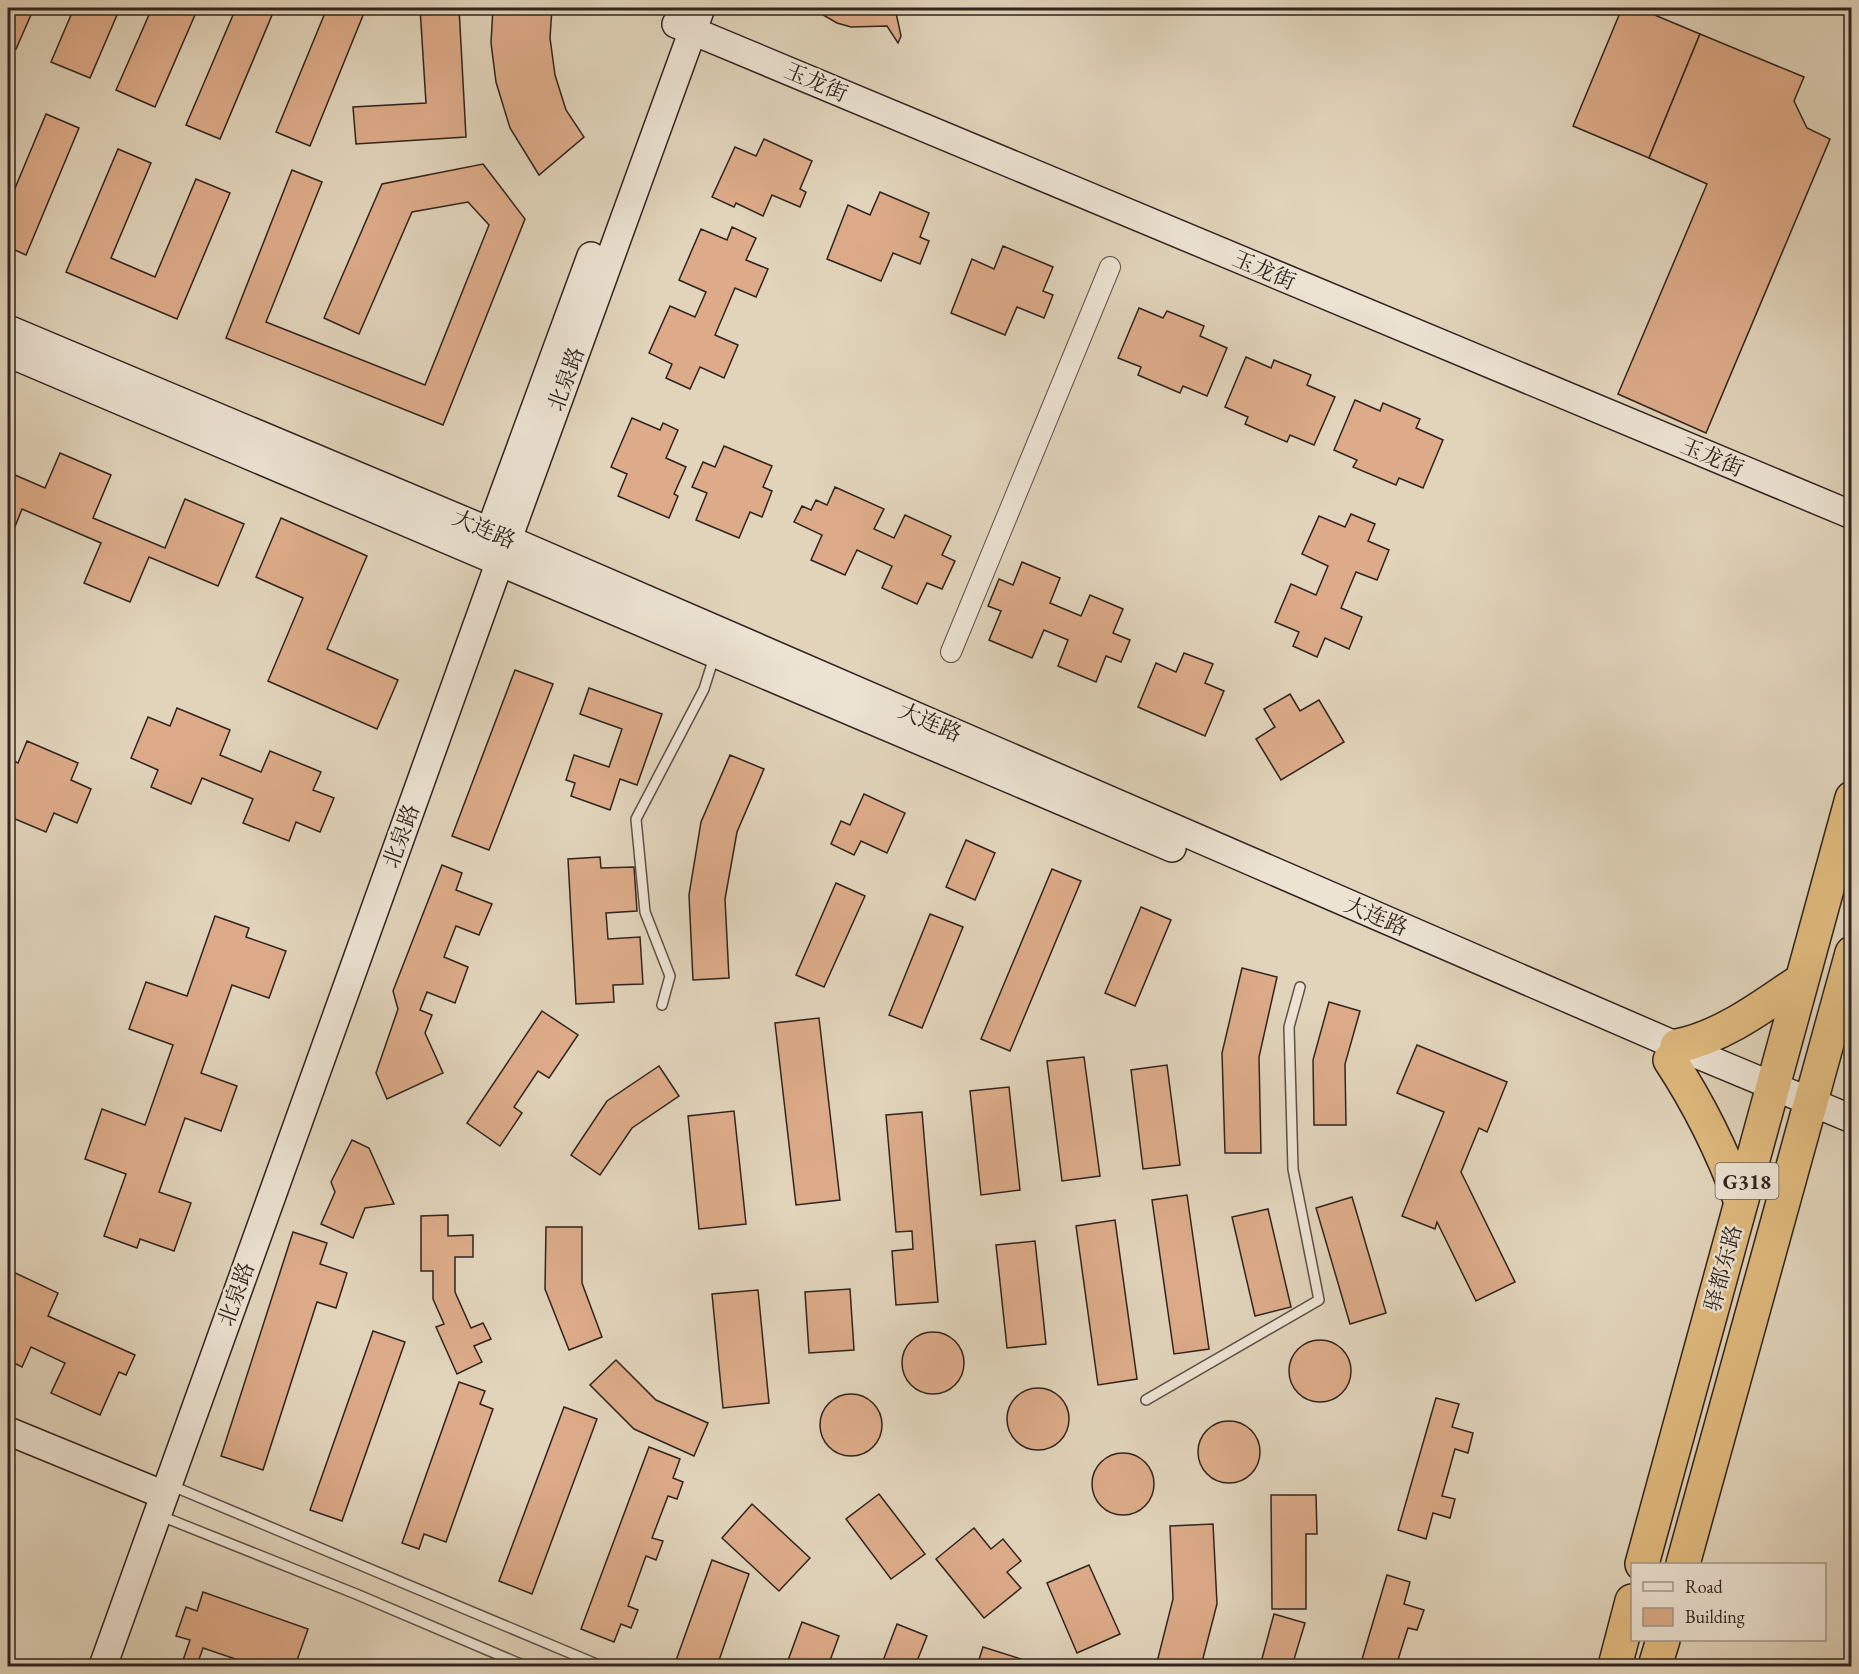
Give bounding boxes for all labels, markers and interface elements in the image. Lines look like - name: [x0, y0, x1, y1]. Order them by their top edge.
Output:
- street label: 玉龙街: [780, 56, 852, 108]
- street label: 玉龙街: [1228, 244, 1300, 296]
- street label: 北泉路: [541, 343, 591, 415]
- street label: 玉龙街: [1676, 431, 1748, 483]
- street label: 大连路: [448, 503, 520, 555]
- street label: 大连路: [894, 696, 966, 748]
- street label: 北泉路: [376, 800, 426, 872]
- street label: 大连路: [1340, 890, 1412, 942]
- road number: G318: [1716, 1163, 1778, 1199]
- street label: 驿都东路: [1698, 1222, 1748, 1314]
- street label: 北泉路: [211, 1258, 261, 1330]
- legend: [1631, 1563, 1826, 1641]
- text: Road: [1685, 1575, 1724, 1598]
- text: Building: [1685, 1605, 1745, 1628]

